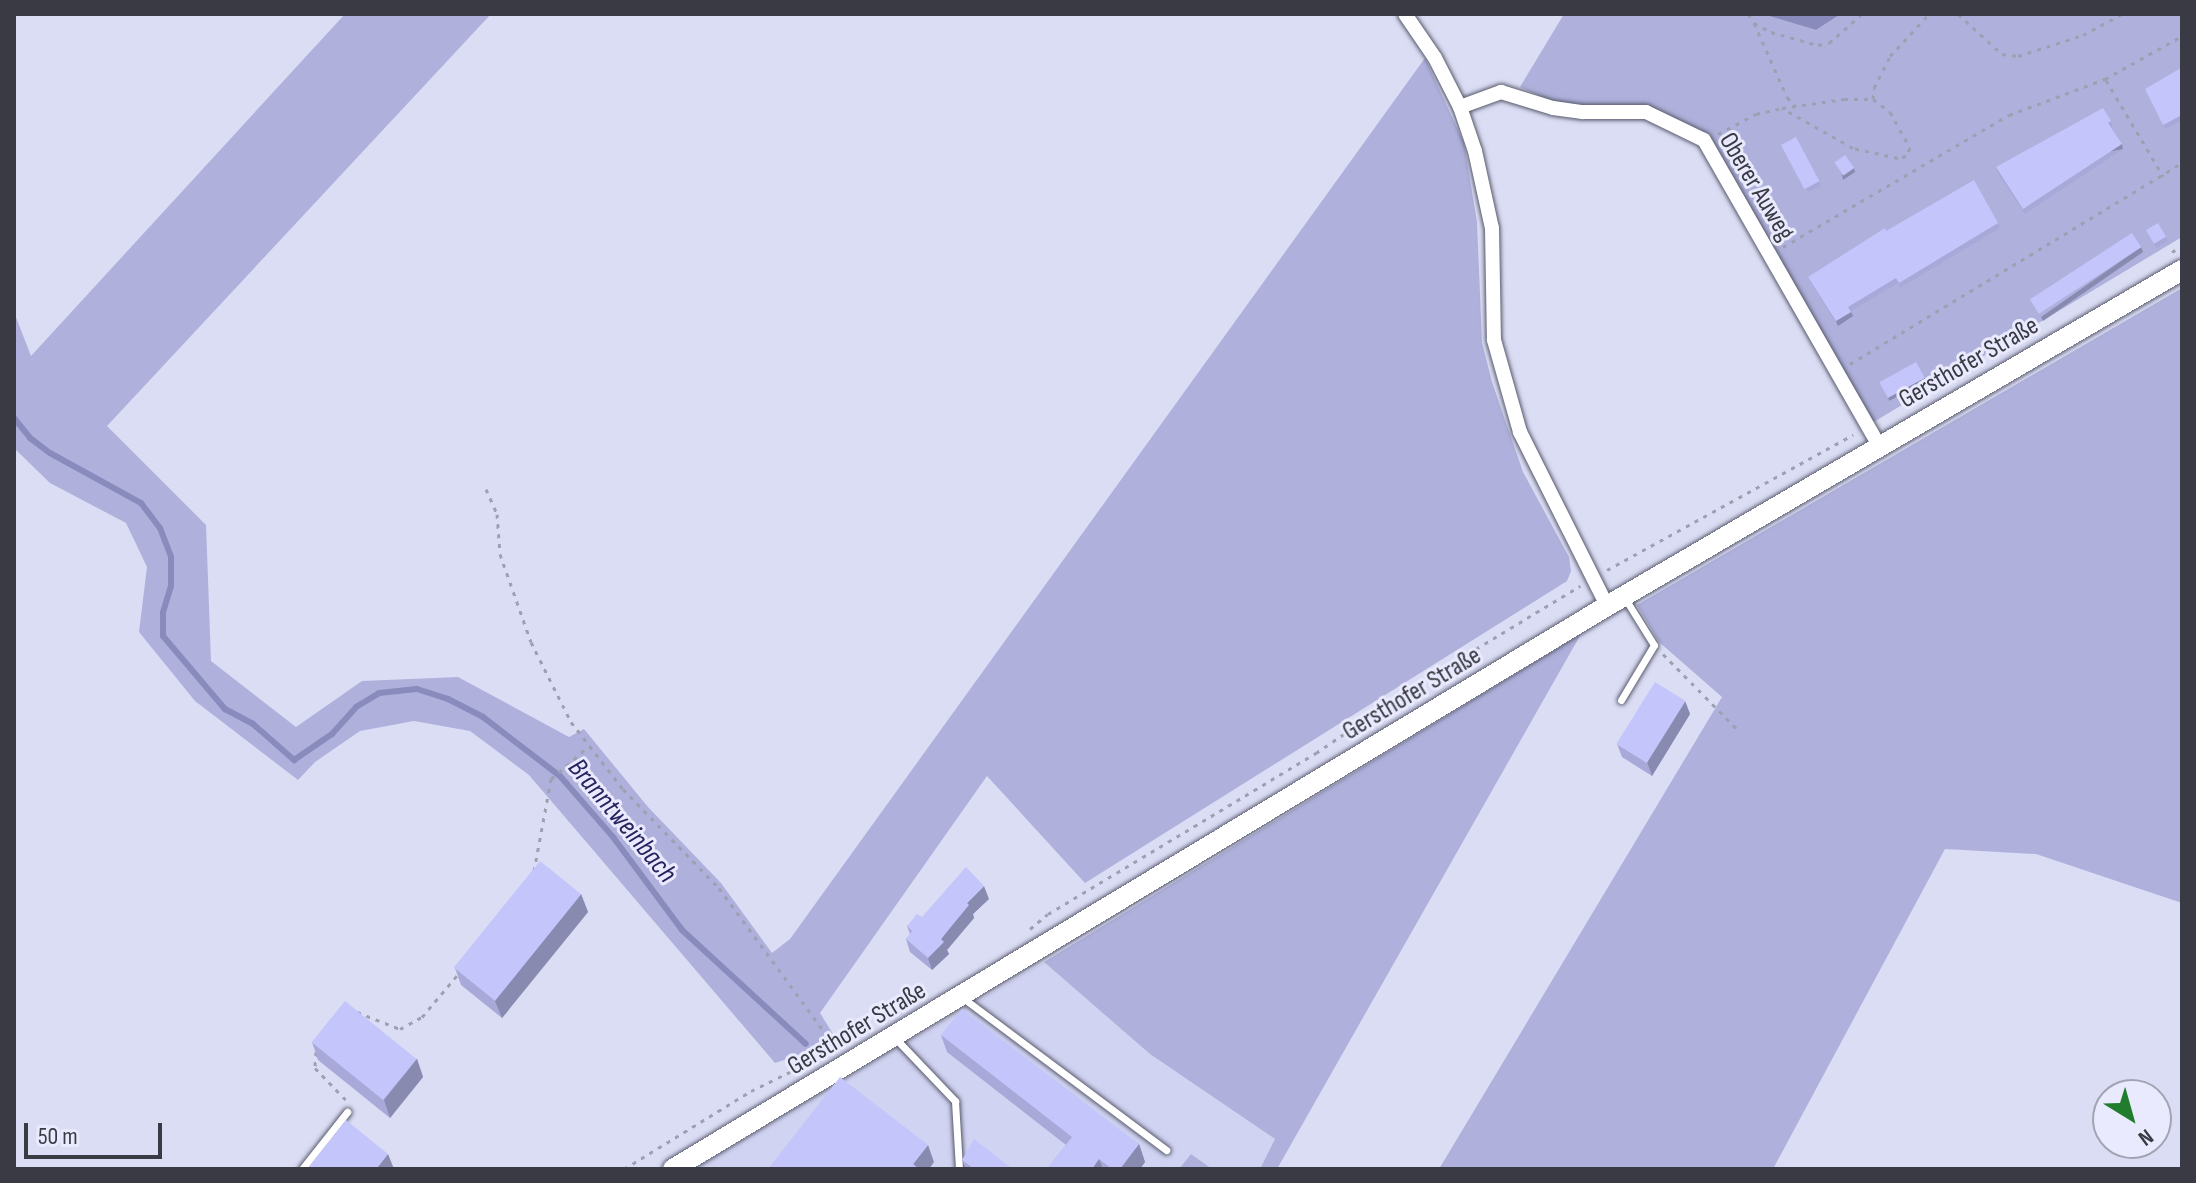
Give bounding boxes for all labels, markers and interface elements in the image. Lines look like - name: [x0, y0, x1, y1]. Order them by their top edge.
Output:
- street label: Oberer Auweg: [1712, 127, 1800, 247]
- street label: Gersthofer Straße: [1894, 310, 2044, 416]
- street label: Gersthofer Straße: [1337, 640, 1487, 748]
- water label: Branntweinbach: [560, 752, 684, 890]
- street label: Gersthofer Straße: [782, 975, 932, 1083]
- north arrow: [2092, 1079, 2172, 1159]
- scale bar: [28, 1107, 166, 1157]
- text: 50 m: [38, 1122, 78, 1151]
- text: N: [2133, 1123, 2158, 1151]

